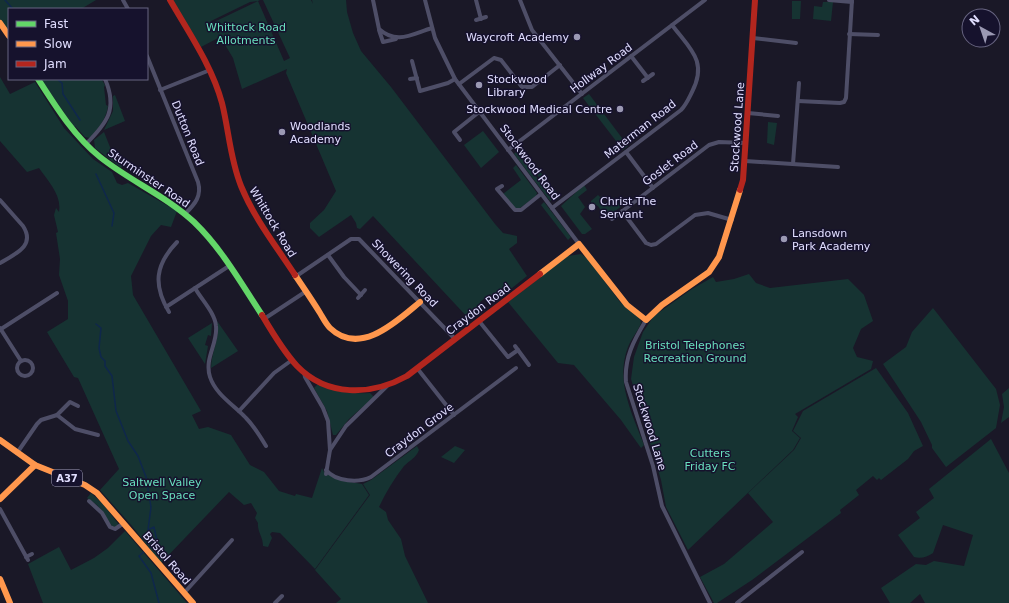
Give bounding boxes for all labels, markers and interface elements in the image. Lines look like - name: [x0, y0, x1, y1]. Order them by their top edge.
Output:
- legend: [8, 8, 148, 80]
- north arrow: [961, 8, 1001, 48]
- text: N: [967, 13, 983, 29]
- text: Fast: [44, 17, 68, 31]
- park label: Whittock Road Allotments: [206, 21, 286, 47]
- place label: Waycroft Academy: [466, 31, 569, 44]
- marker: Waycroft Academy: [572, 32, 582, 42]
- text: Slow: [44, 37, 72, 51]
- street label: Hollway Road: [568, 41, 635, 96]
- text: Jam: [43, 57, 67, 71]
- place label: Stockwood Library: [487, 73, 547, 99]
- marker: Stockwood Library: [474, 80, 484, 90]
- street label: Stockwood Lane: [728, 81, 747, 172]
- street label: Materman Road: [602, 97, 679, 161]
- street label: Dutton Road: [169, 99, 206, 168]
- place label: Stockwood Medical Centre: [466, 103, 612, 116]
- marker: Stockwood Medical Centre: [615, 104, 625, 114]
- place label: Woodlands Academy: [290, 120, 350, 146]
- street label: Stockwood Road: [497, 122, 562, 203]
- marker: Woodlands Academy: [277, 127, 287, 137]
- street label: Goslet Road: [640, 138, 701, 189]
- street label: Sturminster Road: [105, 146, 192, 211]
- street label: Whittock Road: [246, 185, 299, 260]
- place label: Christ The Servant: [600, 195, 656, 221]
- marker: Christ The Servant: [587, 202, 597, 212]
- place label: Lansdown Park Academy: [792, 227, 871, 253]
- marker: Lansdown Park Academy: [779, 234, 789, 244]
- street label: Showering Road: [369, 237, 440, 310]
- street label: Craydon Road: [444, 281, 513, 338]
- park label: Bristol Telephones Recreation Ground: [644, 339, 746, 365]
- street label: Stockwood Lane: [630, 382, 669, 472]
- street label: Craydon Grove: [382, 400, 456, 460]
- park label: Cutters Friday FC: [685, 447, 736, 473]
- road number: A37: [52, 470, 82, 486]
- park label: Saltwell Valley Open Space: [122, 476, 202, 502]
- street label: Bristol Road: [140, 529, 193, 588]

